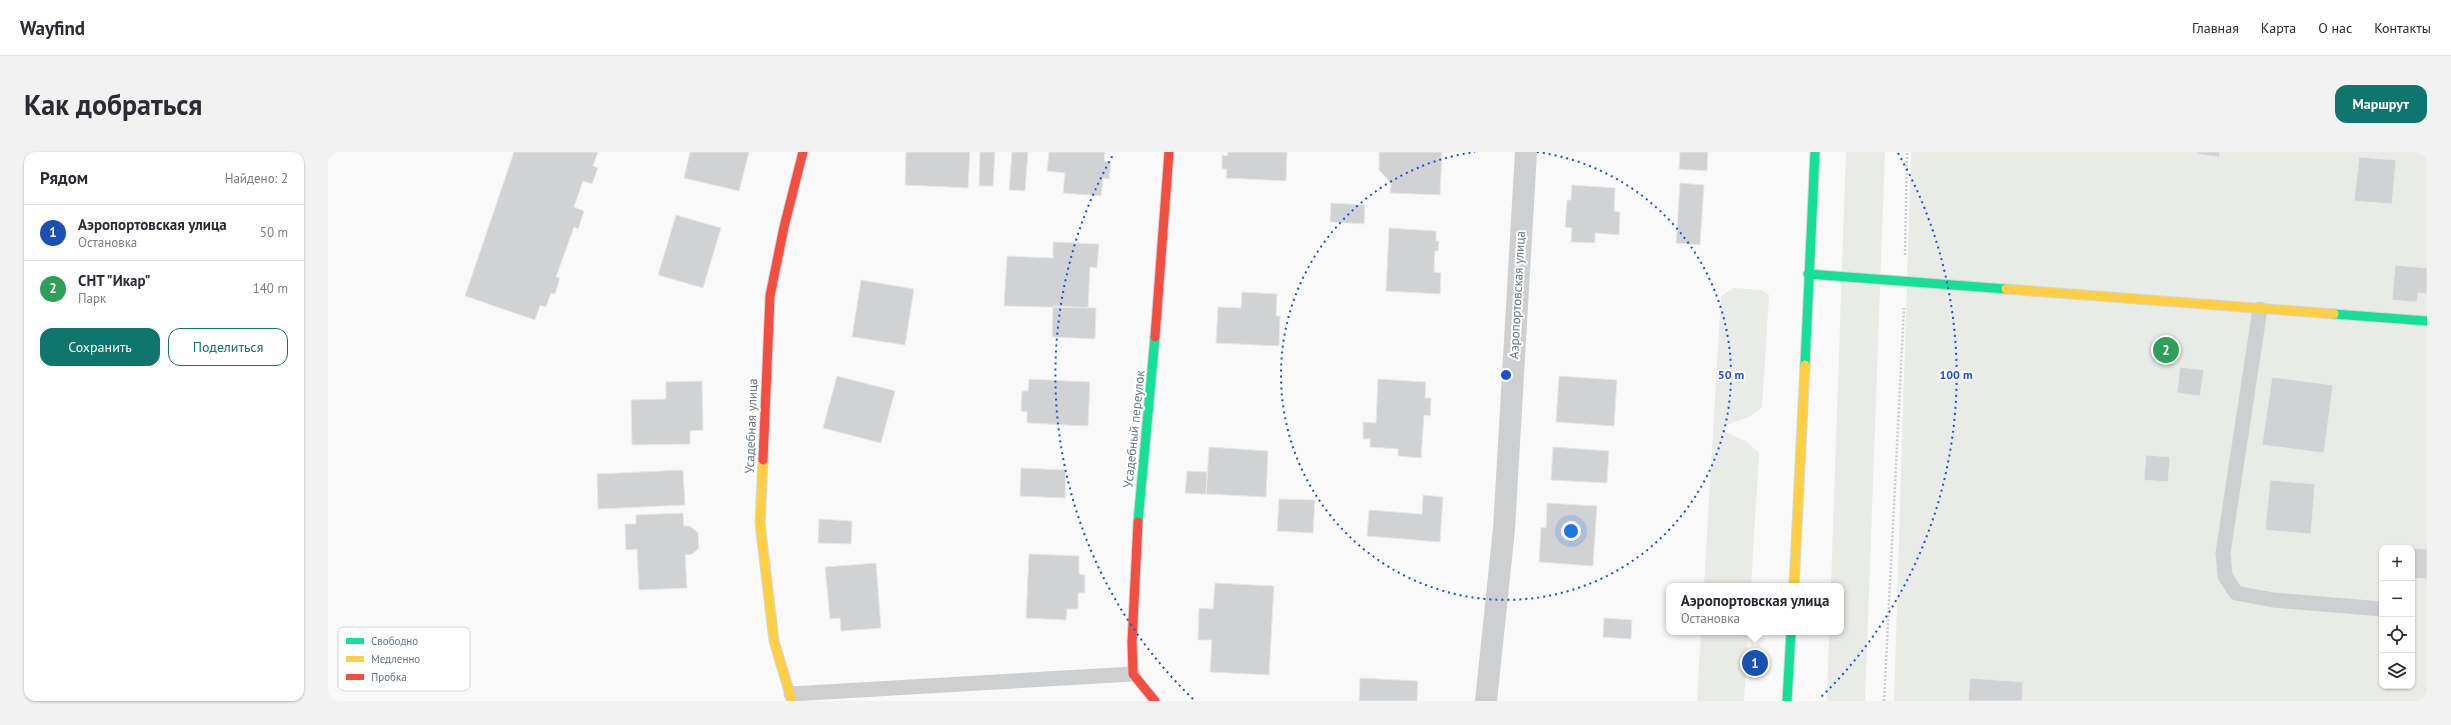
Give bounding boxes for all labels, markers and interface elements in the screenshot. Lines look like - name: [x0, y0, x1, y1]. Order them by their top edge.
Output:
- text: Wayfind: [20, 16, 85, 40]
- text: Главная: [2192, 19, 2239, 37]
- text: Карта: [2261, 19, 2296, 37]
- text: О нас: [2318, 19, 2352, 37]
- text: Контакты: [2374, 19, 2431, 37]
- button: Маршрут: [2335, 85, 2427, 123]
- text: Как добраться: [24, 86, 202, 123]
- text: Рядом: [40, 167, 88, 189]
- text: Найдено: 2: [225, 170, 288, 187]
- text: Аэропортовская улица: [78, 215, 227, 234]
- text: 1: [49, 224, 57, 241]
- text: 50 m: [260, 224, 288, 241]
- street label: Аэропортовская улица: [1505, 231, 1529, 359]
- text: Остановка: [78, 234, 137, 251]
- text: СНТ "Икар": [78, 271, 150, 290]
- text: 2: [49, 280, 57, 297]
- text: 140 m: [253, 280, 288, 297]
- text: Парк: [78, 290, 106, 307]
- button: Сохранить: [40, 328, 160, 366]
- button: Поделиться: [168, 328, 288, 366]
- pin: 2: [2153, 335, 2179, 365]
- text: 50 m: [1718, 367, 1744, 382]
- text: 100 m: [1939, 367, 1973, 382]
- centre of rings: [1499, 368, 1513, 382]
- street label: Усадебный переулок: [1119, 369, 1149, 489]
- street label: Усадебная улица: [741, 378, 761, 474]
- your location: [1561, 521, 1581, 541]
- map controls: [2379, 545, 2415, 689]
- button: +: [2379, 545, 2415, 581]
- button: −: [2379, 581, 2415, 617]
- popup: [1666, 583, 1844, 635]
- text: Аэропортовская улица: [1681, 591, 1829, 610]
- text: Остановка: [1681, 610, 1740, 627]
- button: locate: [2379, 617, 2415, 653]
- legend: [338, 627, 470, 691]
- text: Свободно: [371, 634, 418, 648]
- pin: 1: [1742, 648, 1768, 678]
- text: Медленно: [371, 652, 420, 666]
- button: layers: [2379, 653, 2415, 689]
- text: Пробка: [371, 670, 407, 684]

